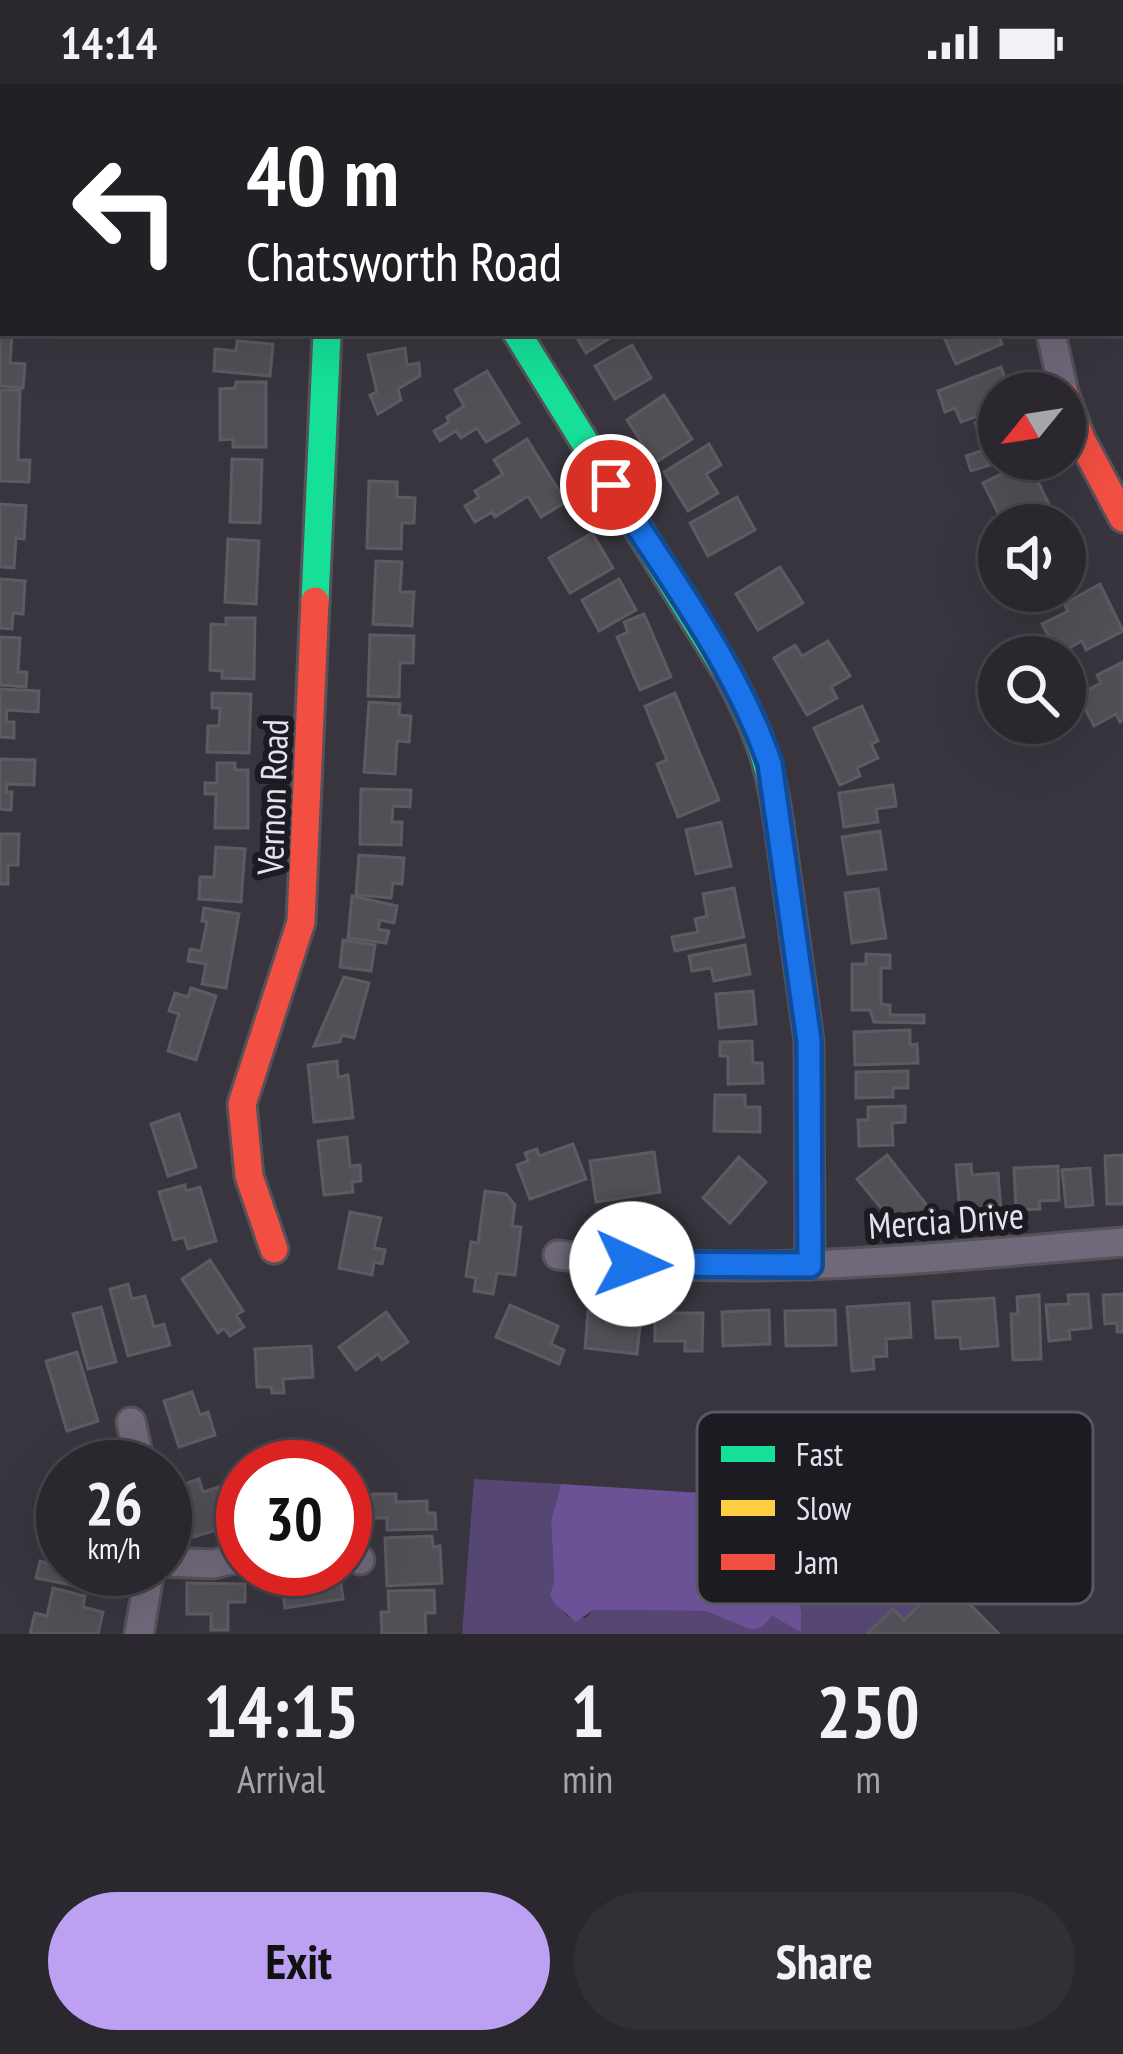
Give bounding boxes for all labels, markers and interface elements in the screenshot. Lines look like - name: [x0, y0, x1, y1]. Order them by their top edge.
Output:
- text: 14:14: [60, 13, 157, 71]
- text: 40 m: [246, 120, 399, 229]
- icon: left: [48, 132, 204, 288]
- text: Chatsworth Road: [246, 226, 562, 296]
- north arrow: [978, 372, 1086, 480]
- map controls: [978, 372, 1086, 744]
- pin: [560, 434, 662, 536]
- icon: arrive: [578, 452, 644, 518]
- button: sound: [978, 504, 1086, 612]
- button: search: [978, 636, 1086, 744]
- street label: Vernon Road: [246, 718, 298, 877]
- street label: Mercia Drive: [867, 1191, 1025, 1249]
- position arrow: [569, 1201, 695, 1327]
- legend: [697, 1412, 1093, 1604]
- text: Fast: [796, 1432, 843, 1475]
- speed limit sign: 30: [216, 1440, 372, 1596]
- text: 26: [85, 1464, 143, 1542]
- text: Slow: [796, 1486, 852, 1529]
- text: km/h: [87, 1528, 141, 1567]
- text: Jam: [795, 1540, 839, 1583]
- text: 14:15: [203, 1664, 359, 1757]
- text: 1: [571, 1664, 605, 1757]
- text: 250: [816, 1664, 920, 1757]
- text: Arrival: [237, 1753, 325, 1804]
- text: min: [562, 1753, 613, 1804]
- text: m: [855, 1753, 881, 1804]
- button: Exit: [48, 1892, 550, 2030]
- button: Share: [574, 1892, 1075, 2030]

